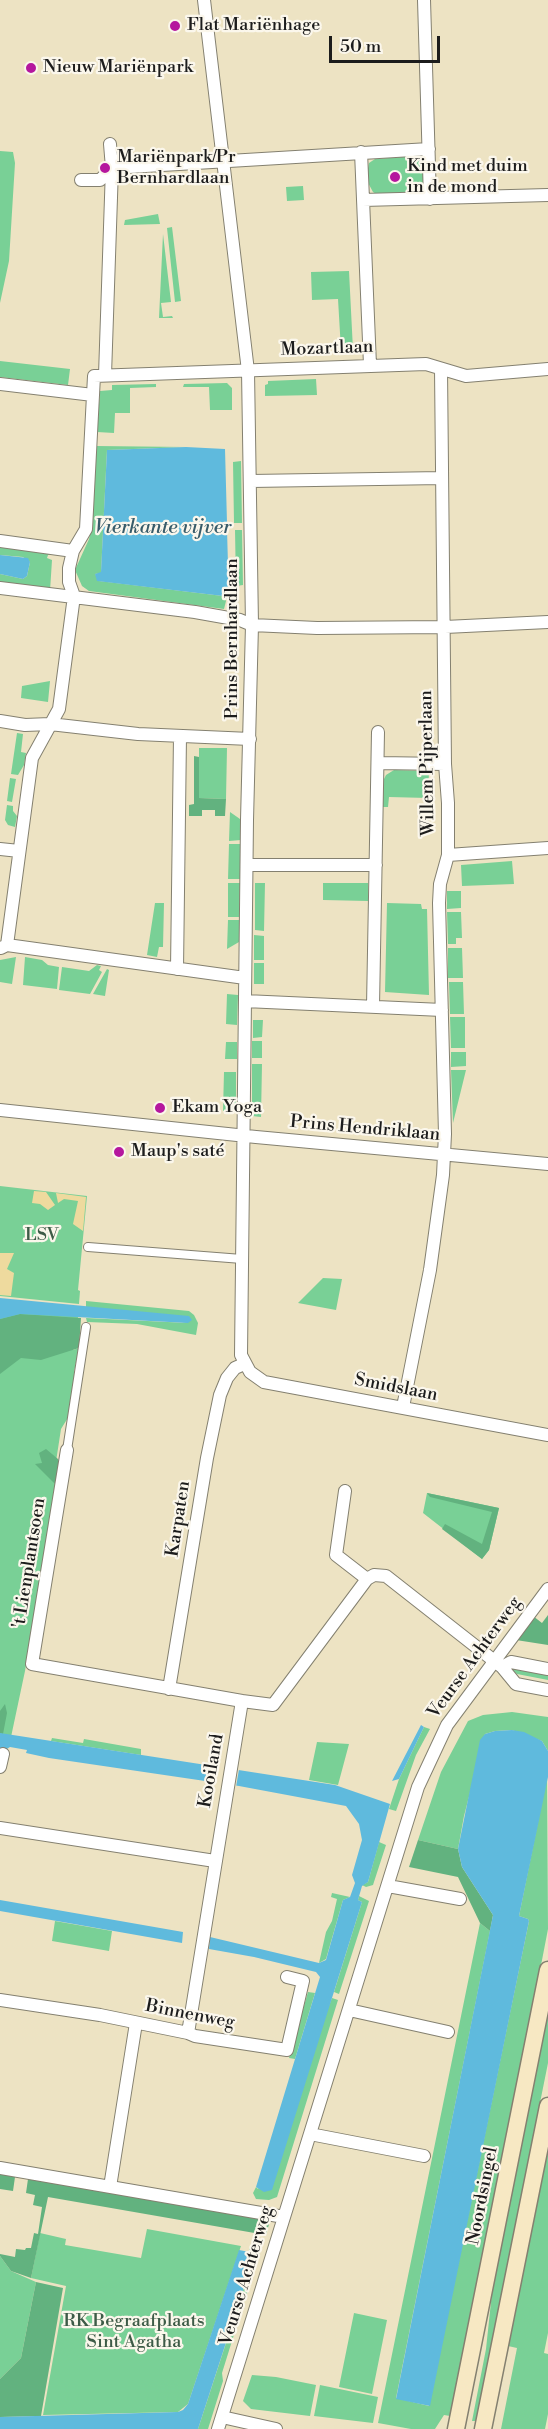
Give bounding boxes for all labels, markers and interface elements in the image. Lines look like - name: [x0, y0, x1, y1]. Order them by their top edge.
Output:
- place label: Flat Mariënhage: [187, 15, 320, 37]
- marker: Flat Mariënhage: [168, 19, 182, 33]
- scale bar: [332, 24, 443, 62]
- text: 50 m: [340, 35, 381, 58]
- place label: Nieuw Mariënpark: [43, 57, 193, 79]
- marker: Nieuw Mariënpark: [24, 61, 38, 75]
- place label: Mariënpark/Pr Bernhardlaan: [117, 147, 236, 190]
- place label: Kind met duim in de mond: [407, 156, 528, 198]
- marker: Mariënpark/Pr Bernhardlaan: [98, 161, 112, 175]
- marker: Kind met duim in de mond: [388, 170, 402, 184]
- street label: Mozartlaan: [280, 337, 374, 361]
- water label: Vierkante vijver: [95, 516, 231, 540]
- street label: Prins Bernhardlaan: [222, 558, 244, 720]
- street label: Willem Pijperlaan: [416, 690, 440, 836]
- place label: Ekam Yoga: [172, 1097, 262, 1119]
- marker: Ekam Yoga: [153, 1101, 167, 1115]
- street label: Prins Hendriklaan: [289, 1112, 441, 1146]
- place label: Maup's saté: [131, 1141, 225, 1163]
- marker: Maup's saté: [112, 1145, 126, 1159]
- park label: LSV: [25, 1225, 59, 1247]
- street label: Smidslaan: [353, 1369, 439, 1407]
- street label: Karpaten: [162, 1479, 196, 1559]
- street label: 't Lienplantsoen: [9, 1496, 51, 1630]
- street label: Veurse Achterweg: [424, 1593, 526, 1723]
- street label: Kooiland: [195, 1732, 229, 1810]
- street label: Binnenweg: [143, 1996, 237, 2034]
- street label: Noordsingel: [463, 2145, 503, 2247]
- street label: Veurse Achterweg: [215, 2203, 279, 2349]
- park label: RK Begraafplaats Sint Agatha: [63, 2311, 205, 2354]

